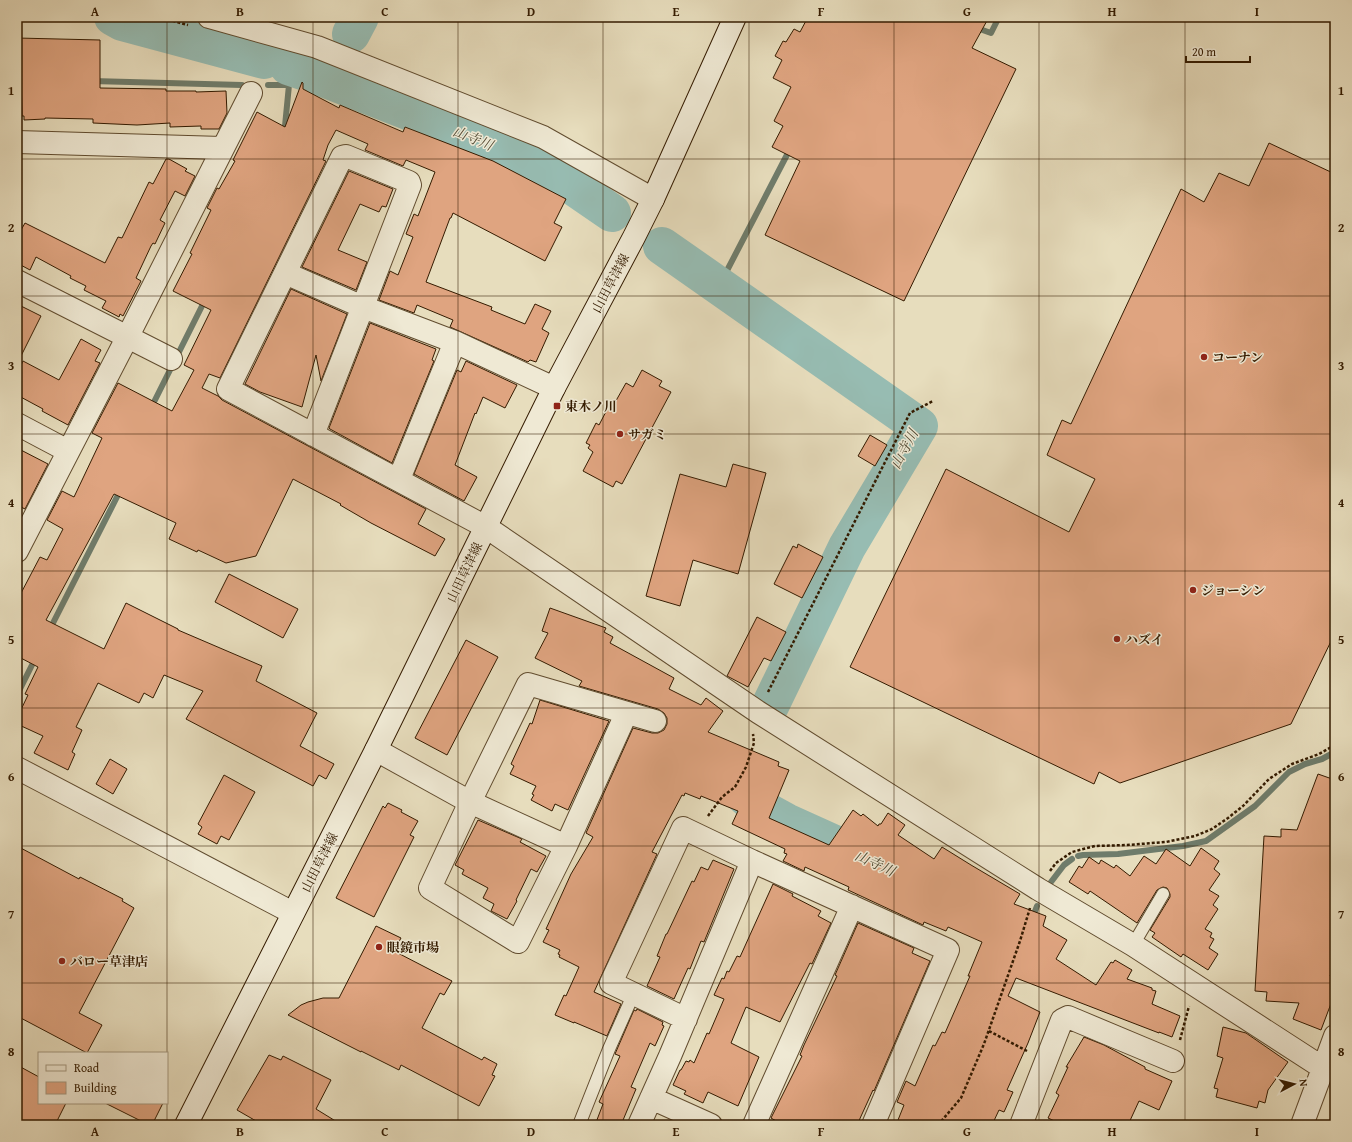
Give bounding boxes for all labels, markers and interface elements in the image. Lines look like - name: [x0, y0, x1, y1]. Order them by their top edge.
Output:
- text: A: [91, 2, 100, 21]
- text: B: [236, 2, 244, 21]
- text: C: [381, 2, 389, 21]
- text: D: [527, 2, 535, 21]
- text: E: [673, 2, 680, 21]
- text: F: [818, 2, 825, 21]
- text: G: [963, 2, 971, 21]
- text: H: [1107, 2, 1117, 21]
- text: I: [1255, 2, 1259, 21]
- scale bar: [1186, 38, 1250, 64]
- text: 20 m: [1192, 43, 1216, 60]
- text: 1: [8, 81, 14, 100]
- text: 1: [1338, 81, 1344, 100]
- water label: 山寺川: [450, 121, 498, 156]
- text: 2: [8, 218, 15, 237]
- text: 2: [1338, 218, 1345, 237]
- street label: 山田草津線: [587, 250, 634, 316]
- place label: コーナン: [1212, 348, 1263, 367]
- marker: コーナン: [1199, 352, 1209, 362]
- text: 3: [8, 356, 14, 375]
- text: 3: [1338, 356, 1344, 375]
- place label: 東木ノ川: [565, 397, 617, 416]
- marker: 東木ノ川: [552, 401, 562, 411]
- water label: 山寺川: [885, 424, 924, 472]
- place label: サガミ: [628, 425, 667, 444]
- marker: サガミ: [615, 429, 625, 439]
- text: 4: [8, 493, 15, 512]
- text: 4: [1338, 493, 1345, 512]
- street label: 山田草津線: [442, 539, 487, 606]
- place label: ジョーシン: [1201, 581, 1265, 600]
- marker: ジョーシン: [1188, 585, 1198, 595]
- text: 5: [8, 630, 15, 649]
- place label: ハズイ: [1125, 630, 1164, 649]
- text: 5: [1338, 630, 1345, 649]
- marker: ハズイ: [1112, 634, 1122, 644]
- text: 6: [8, 767, 15, 786]
- text: 6: [1338, 767, 1345, 786]
- street label: 山田草津線: [296, 829, 343, 896]
- water label: 山寺川: [852, 845, 900, 882]
- text: 7: [8, 905, 15, 924]
- text: 7: [1338, 905, 1345, 924]
- place label: 眼鏡市場: [387, 938, 439, 957]
- marker: 眼鏡市場: [374, 942, 384, 952]
- place label: バロー草津店: [70, 952, 148, 971]
- marker: バロー草津店: [57, 956, 67, 966]
- text: 8: [8, 1042, 15, 1061]
- text: 8: [1338, 1042, 1345, 1061]
- legend: [38, 1052, 168, 1104]
- text: Road: [74, 1059, 100, 1076]
- north arrow: [1274, 1064, 1314, 1104]
- text: N: [1296, 1078, 1312, 1088]
- text: Building: [74, 1079, 117, 1096]
- text: A: [91, 1122, 100, 1141]
- text: B: [236, 1122, 244, 1141]
- text: C: [381, 1122, 389, 1141]
- text: D: [527, 1122, 535, 1141]
- text: E: [673, 1122, 680, 1141]
- text: F: [818, 1122, 825, 1141]
- text: G: [963, 1122, 971, 1141]
- text: H: [1107, 1122, 1117, 1141]
- text: I: [1255, 1122, 1259, 1141]

